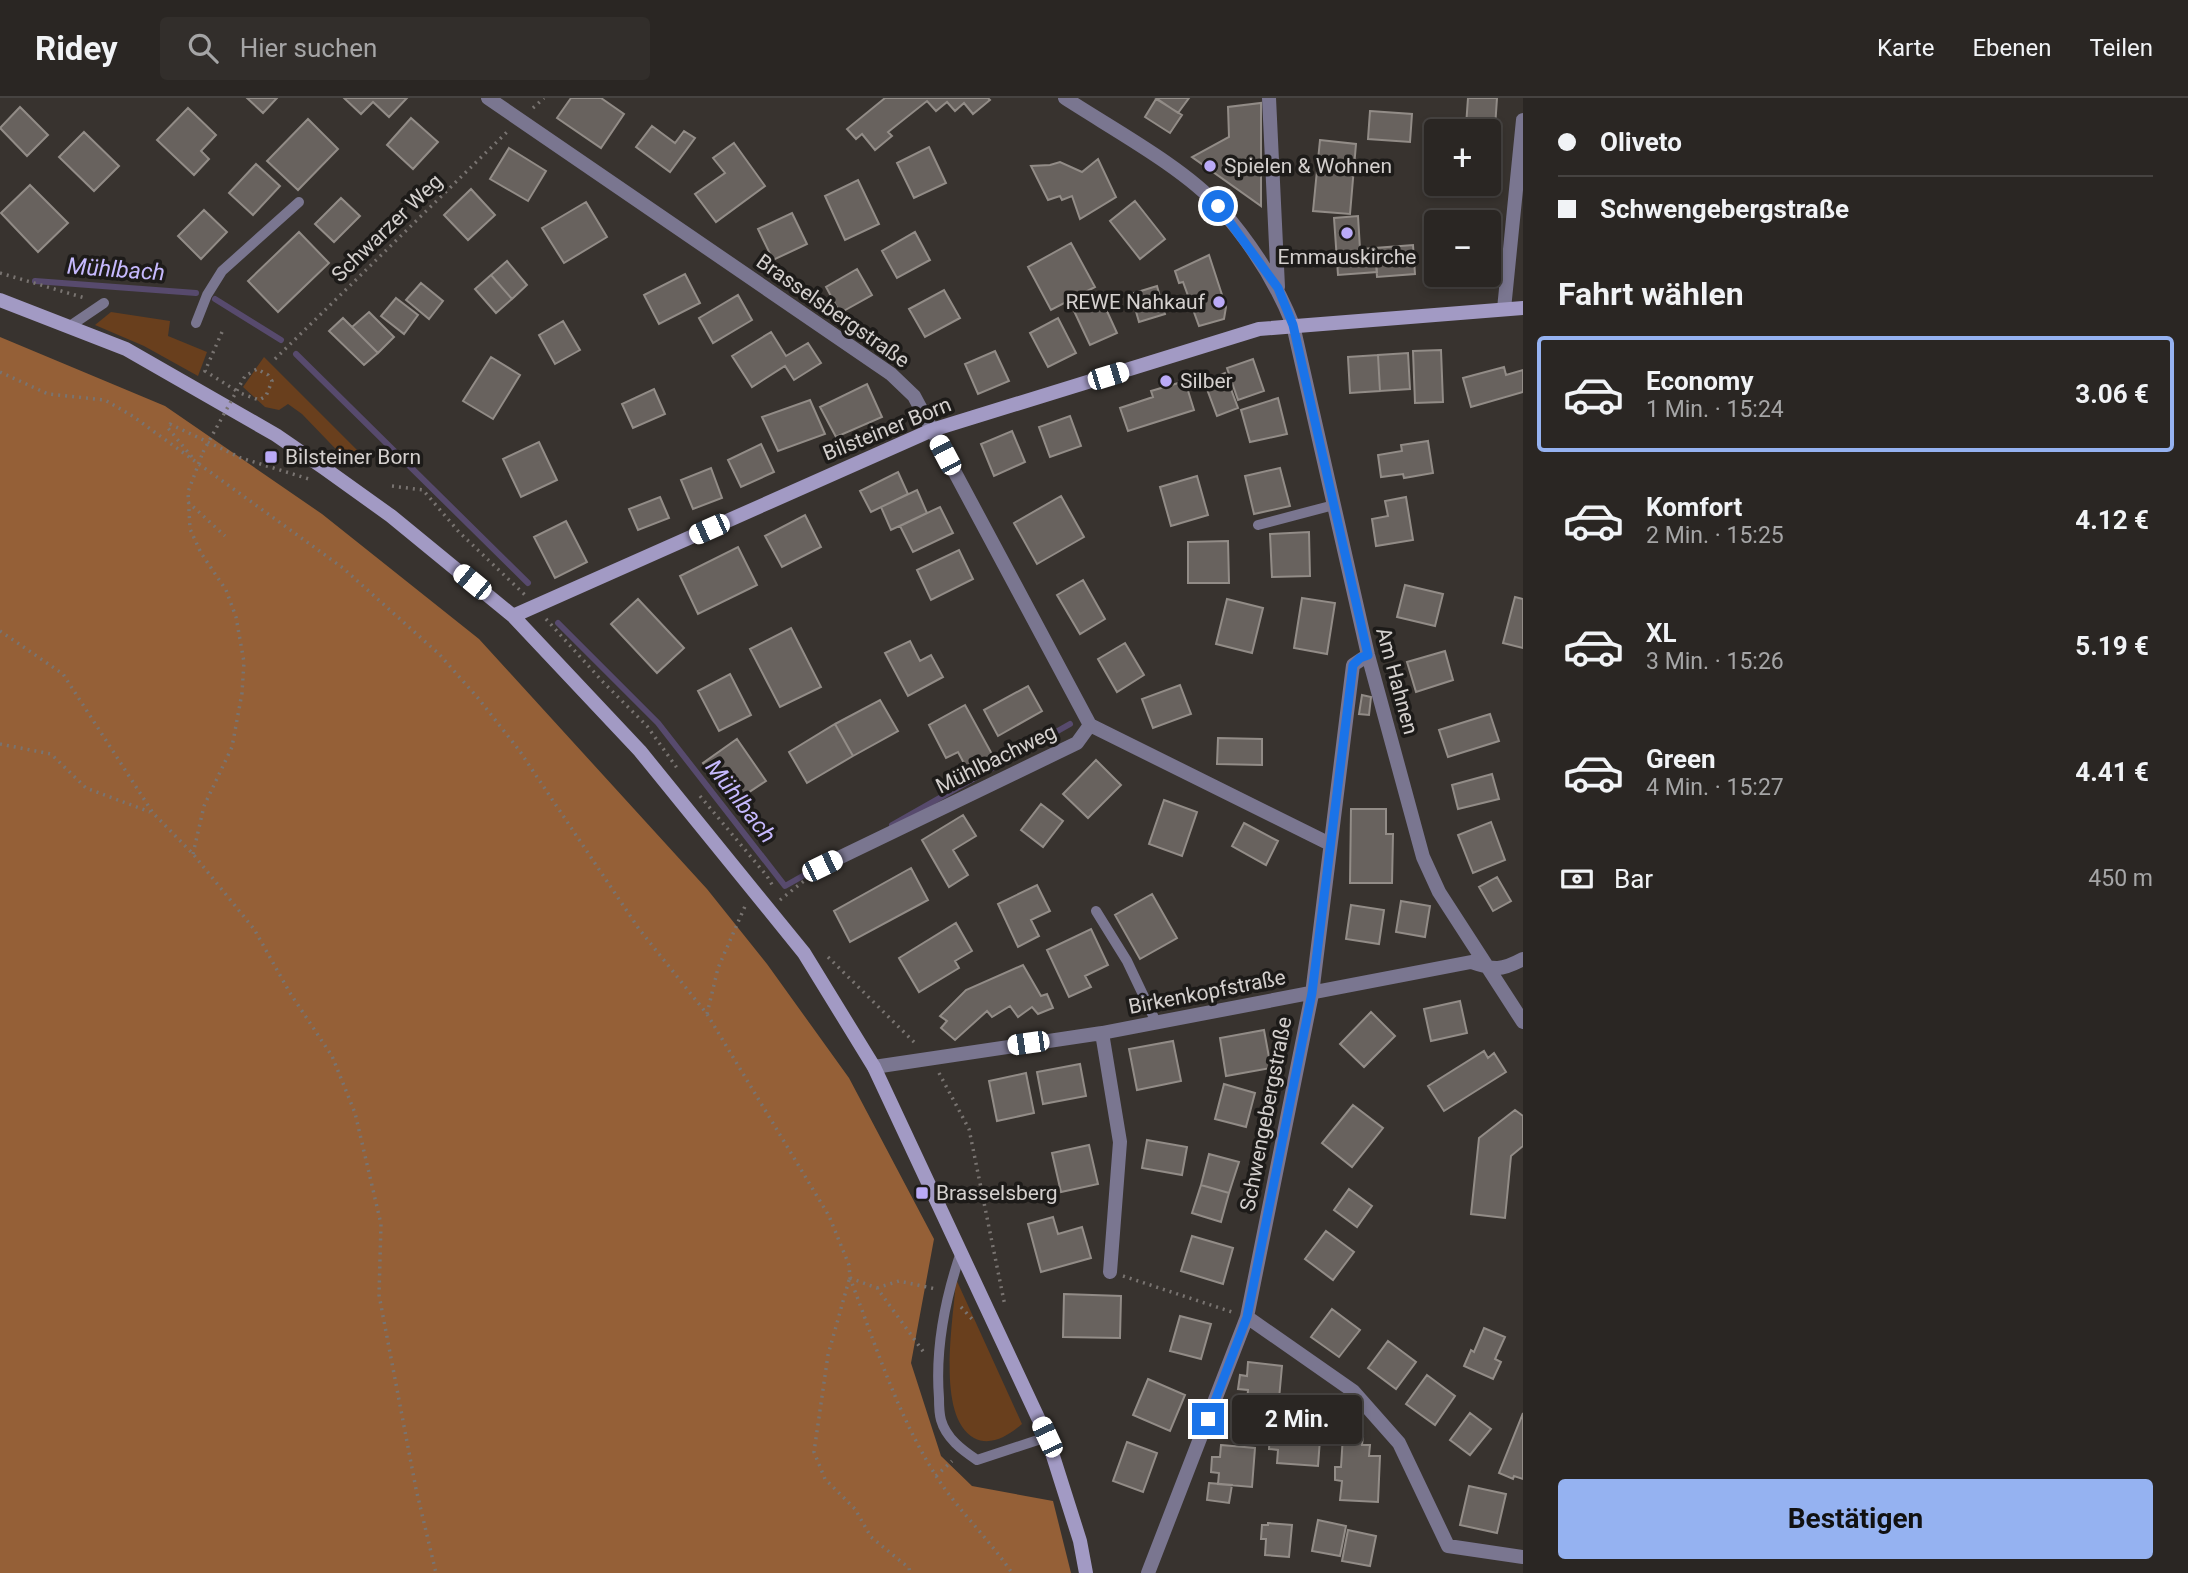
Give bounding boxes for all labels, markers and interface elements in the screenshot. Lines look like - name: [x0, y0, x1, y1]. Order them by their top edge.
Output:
- search box: [160, 17, 650, 80]
- text: Ridey: [35, 29, 118, 68]
- icon: search: [184, 29, 222, 67]
- text: Hier suchen: [240, 33, 377, 63]
- text: Karte: [1877, 34, 1934, 62]
- text: Ebenen: [1972, 34, 2051, 62]
- text: Teilen: [2089, 34, 2153, 62]
- map controls: [1424, 119, 1501, 287]
- button: +: [1424, 119, 1501, 196]
- text: Oliveto: [1600, 127, 1682, 157]
- place label: Spielen & Wohnen: [1224, 154, 1392, 178]
- marker: Spielen & Wohnen: [1202, 158, 1218, 174]
- street label: Schwarzer Weg: [327, 169, 447, 287]
- route start: [1202, 190, 1234, 222]
- text: Schwengebergstraße: [1600, 194, 1849, 224]
- button: −: [1424, 210, 1501, 287]
- marker: Emmauskirche: [1339, 225, 1355, 241]
- place label: Emmauskirche: [1278, 245, 1416, 269]
- street label: Brasselsbergstraße: [752, 249, 914, 373]
- water label: Mühlbach: [66, 253, 166, 286]
- text: Fahrt wählen: [1558, 275, 1744, 313]
- place label: REWE Nahkauf: [1065, 290, 1206, 314]
- marker: REWE Nahkauf: [1211, 294, 1227, 310]
- car: [1085, 360, 1132, 392]
- icon: car: [1562, 363, 1625, 426]
- text: Economy: [1646, 366, 1753, 396]
- place label: Silber: [1180, 369, 1233, 393]
- marker: Silber: [1158, 373, 1174, 389]
- text: 3.06 €: [2075, 379, 2149, 409]
- street label: Bilsteiner Born: [819, 392, 955, 466]
- text: 1 Min. · 15:24: [1646, 396, 1784, 423]
- car: [926, 432, 965, 478]
- place label: Bilsteiner Born: [285, 445, 421, 469]
- marker: Bilsteiner Born: [263, 449, 279, 465]
- icon: car: [1562, 489, 1625, 552]
- text: Komfort: [1646, 492, 1742, 522]
- text: 4.12 €: [2075, 505, 2149, 535]
- car: [686, 511, 733, 547]
- text: 2 Min. · 15:25: [1646, 522, 1784, 549]
- car: [450, 561, 495, 603]
- icon: car: [1562, 615, 1625, 678]
- text: XL: [1646, 618, 1677, 648]
- street label: Am Hahnen: [1371, 625, 1423, 737]
- text: 5.19 €: [2075, 631, 2149, 661]
- text: 3 Min. · 15:26: [1646, 648, 1784, 675]
- street label: Mühlbachweg: [932, 719, 1060, 799]
- icon: car: [1562, 741, 1625, 804]
- text: Green: [1646, 744, 1716, 774]
- water label: Mühlbach: [700, 754, 781, 848]
- text: 4.41 €: [2075, 757, 2149, 787]
- text: 4 Min. · 15:27: [1646, 774, 1784, 801]
- car: [799, 847, 846, 885]
- icon: cash: [1558, 860, 1596, 898]
- text: Bar: [1614, 864, 1653, 894]
- text: 450 m: [2088, 865, 2153, 892]
- street label: Birkenkopfstraße: [1126, 965, 1288, 1019]
- street label: Schwengebergstraße: [1235, 1015, 1297, 1213]
- car: [1006, 1030, 1051, 1056]
- place label: Brasselsberg: [936, 1181, 1058, 1205]
- marker: Brasselsberg: [914, 1185, 930, 1201]
- callout: 2 Min.: [1232, 1394, 1362, 1444]
- route end: [1192, 1403, 1224, 1435]
- text: 2 Min.: [1265, 1406, 1329, 1433]
- car: [1029, 1414, 1066, 1460]
- button: Bestätigen: [1558, 1479, 2153, 1559]

